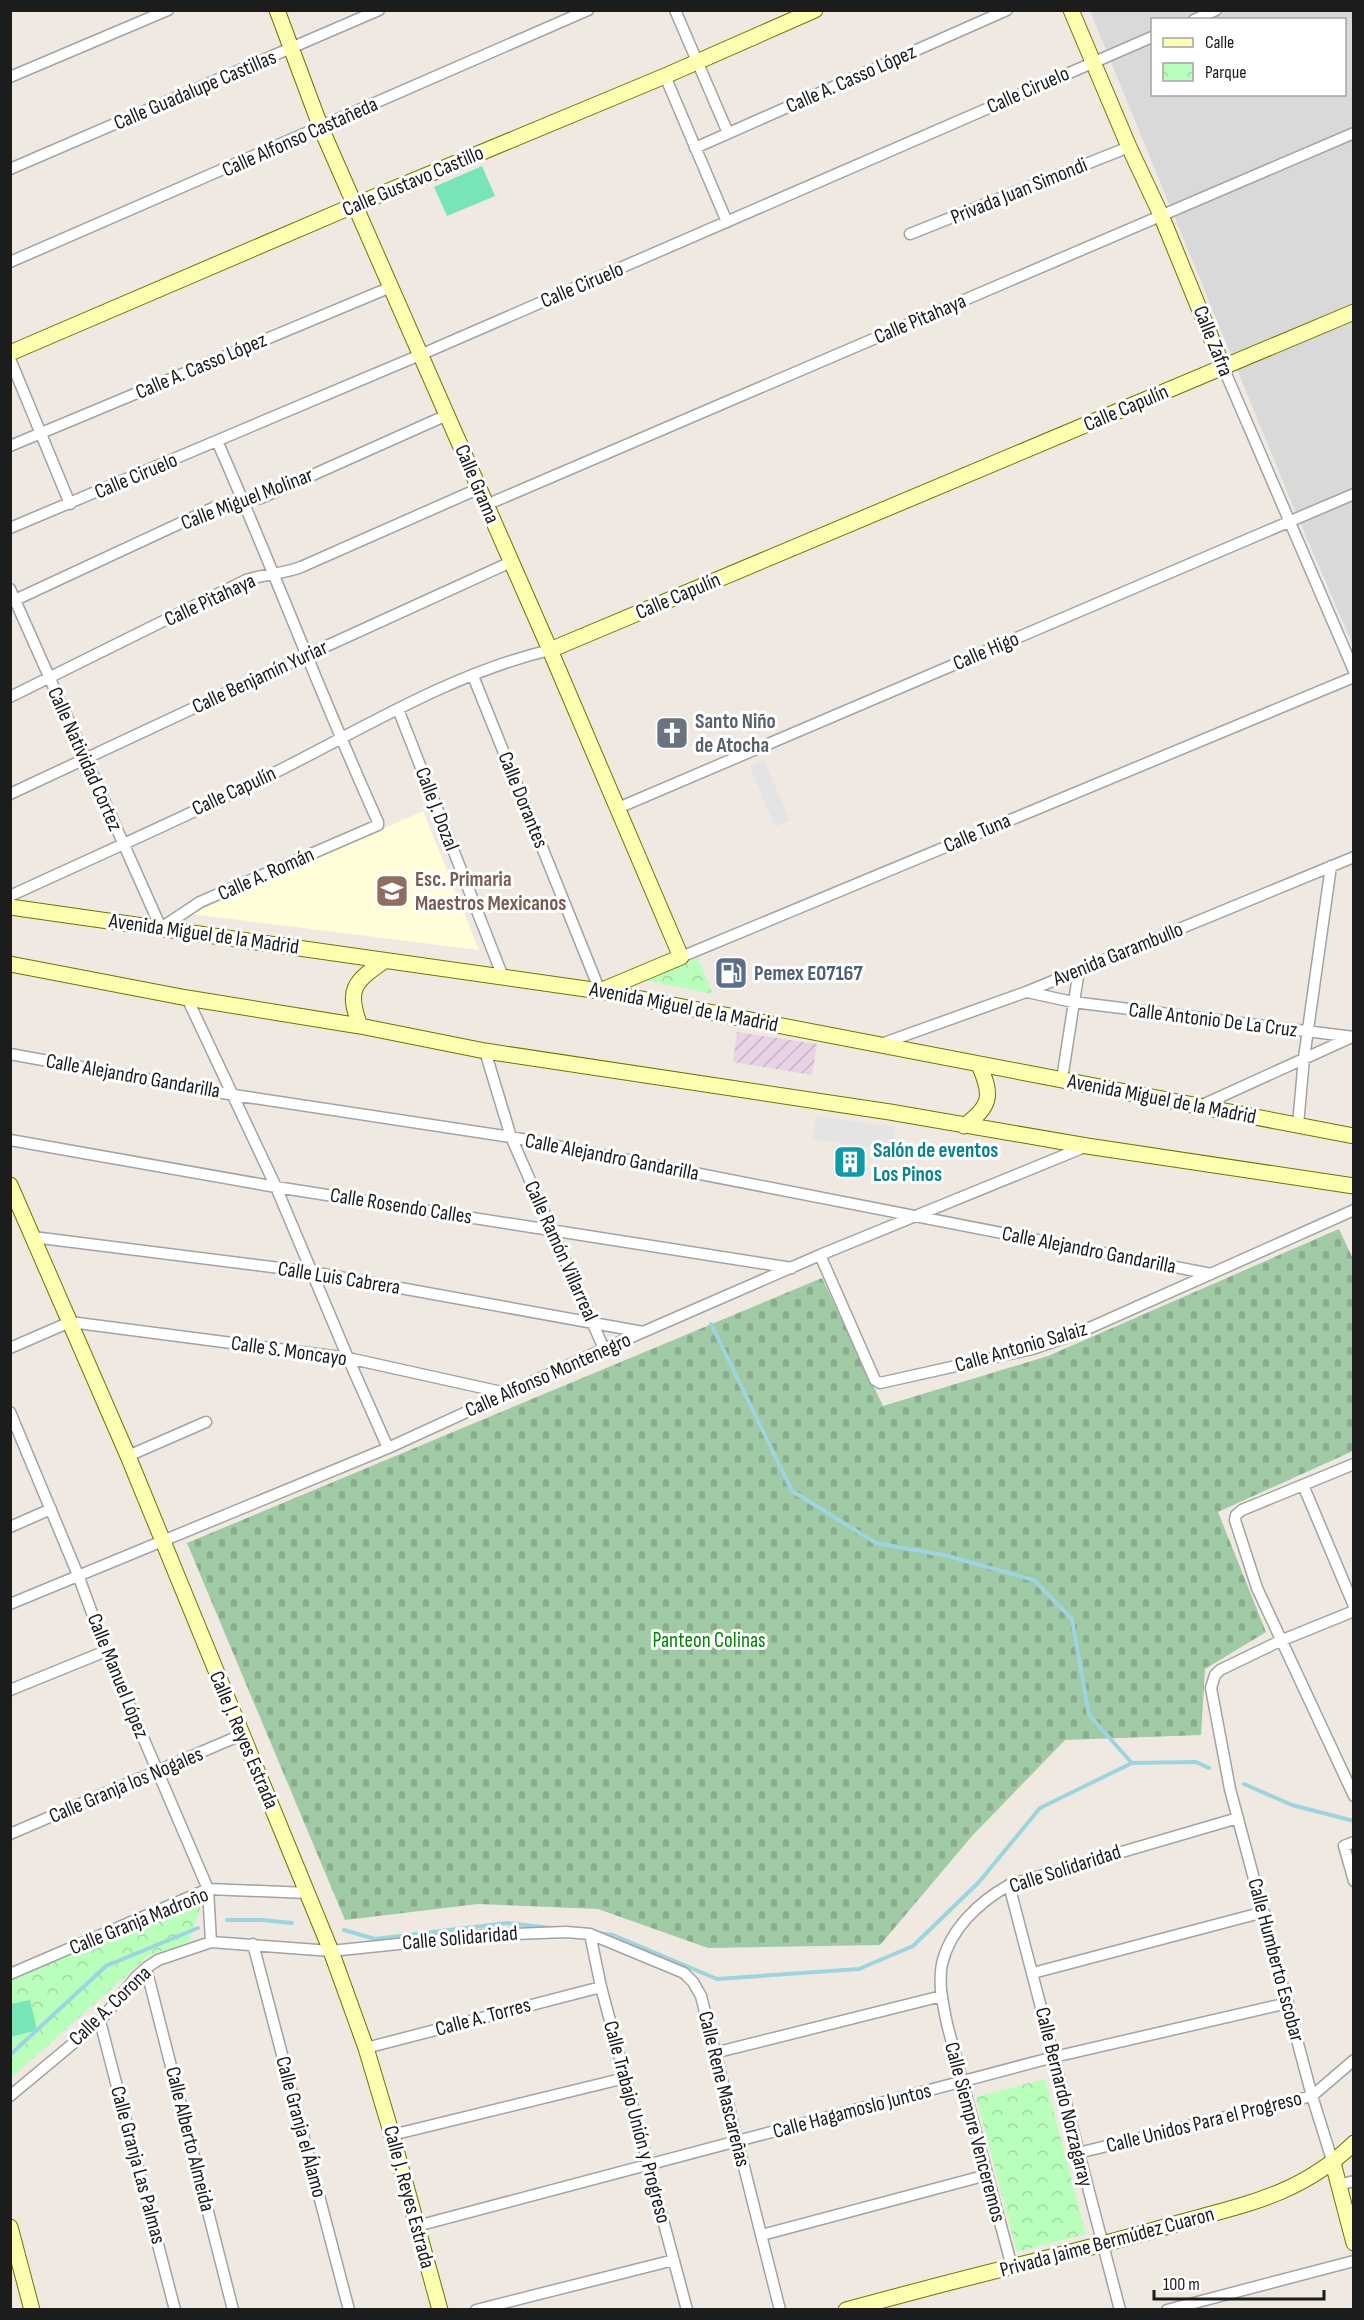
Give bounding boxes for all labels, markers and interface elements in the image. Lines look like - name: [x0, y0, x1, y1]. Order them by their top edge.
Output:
- legend: [1151, 18, 1346, 96]
- text: Calle: [1205, 32, 1234, 53]
- street label: Calle A. Casso López: [782, 39, 920, 119]
- street label: Calle Guadalupe Castillas: [110, 44, 280, 136]
- street label: Calle Ciruelo: [983, 61, 1073, 119]
- text: Parque: [1205, 62, 1246, 83]
- street label: Calle Alfonso Castañeda: [218, 91, 382, 183]
- street label: Calle Gustavo Castillo: [339, 140, 487, 222]
- street label: Privada Juan Simondi: [947, 152, 1091, 230]
- street label: Calle Ciruelo: [537, 256, 627, 314]
- street label: Calle Pitahaya: [870, 288, 970, 350]
- street label: Calle Zafra: [1188, 302, 1238, 380]
- street label: Calle A. Casso López: [132, 327, 271, 405]
- street label: Calle Capulín: [1080, 379, 1172, 437]
- street label: Calle Grama: [449, 441, 505, 527]
- street label: Calle Ciruelo: [91, 447, 181, 505]
- street label: Calle Miguel Molinar: [178, 462, 316, 536]
- street label: Calle Capulín: [632, 567, 724, 625]
- street label: Calle Pitahaya: [161, 568, 259, 632]
- street label: Calle Higo: [949, 626, 1023, 676]
- street label: Calle Benjamín Yuriar: [188, 635, 332, 719]
- street label: Calle Natividad Cortez: [42, 683, 128, 835]
- place label: Santo Niño de Atocha: [695, 709, 776, 758]
- church icon: Santo Niño de Atocha: [654, 715, 690, 751]
- street label: Calle Dorantes: [492, 748, 554, 852]
- street label: Calle Capulín: [188, 761, 280, 821]
- street label: Calle J. Dozal: [410, 764, 464, 854]
- street label: Calle Tuna: [940, 808, 1014, 858]
- street label: Calle A. Román: [214, 842, 318, 906]
- place label: Esc. Primaria Maestros Mexicanos: [415, 867, 566, 916]
- school or university icon: Esc. Primaria Maestros Mexicanos: [374, 873, 410, 909]
- street label: Avenida Miguel de la Madrid: [107, 908, 300, 960]
- street label: Avenida Garambullo: [1048, 917, 1187, 992]
- fuel station icon: Pemex E07167: [713, 955, 749, 991]
- place label: Pemex E07167: [754, 961, 864, 986]
- street label: Avenida Miguel de la Madrid: [587, 976, 780, 1038]
- street label: Calle Antonio De La Cruz: [1127, 997, 1299, 1043]
- street label: Calle Alejandro Gandarilla: [44, 1048, 222, 1104]
- street label: Avenida Miguel de la Madrid: [1065, 1068, 1258, 1130]
- street label: Calle Alejandro Gandarilla: [523, 1128, 701, 1186]
- place label: Salón de eventos Los Pinos: [873, 1138, 998, 1187]
- building icon: Salón de eventos Los Pinos: [832, 1144, 868, 1180]
- street label: Calle Ramón Villarreal: [519, 1177, 603, 1325]
- street label: Calle Rosendo Calles: [328, 1182, 474, 1230]
- street label: Calle Alejandro Gandarilla: [1000, 1221, 1178, 1279]
- street label: Calle Luis Cabrera: [276, 1256, 402, 1300]
- street label: Calle Antonio Salaiz: [952, 1316, 1090, 1378]
- street label: Calle Alfonso Montenegro: [461, 1327, 635, 1423]
- street label: Calle S. Moncayo: [229, 1331, 349, 1371]
- street label: Calle Manuel López: [82, 1610, 155, 1743]
- park label: Panteon Colinas: [652, 1628, 766, 1653]
- street label: Calle J. Reyes Estrada: [204, 1667, 284, 1813]
- street label: Calle Granja los Nogales: [45, 1741, 207, 1829]
- street label: Calle Solidaridad: [1006, 1839, 1124, 1899]
- street label: Calle Humberto Escobar: [1242, 1876, 1310, 2044]
- street label: Calle Granja Madroño: [66, 1882, 212, 1960]
- street label: Calle Solidaridad: [401, 1920, 519, 1956]
- street label: Calle A. Corona: [64, 1961, 156, 2051]
- street label: Calle A. Torres: [433, 1992, 533, 2042]
- street label: Calle Bernardo Norzagaray: [1030, 2005, 1098, 2189]
- street label: Calle Rene Mascareñas: [693, 2009, 755, 2169]
- street label: Calle Trabajo Unión y Progreso: [598, 2018, 676, 2226]
- street label: Calle Siempre Venceremos: [939, 2039, 1011, 2225]
- street label: Calle Granja el Álamo: [270, 2054, 332, 2200]
- street label: Calle Alberto Almeida: [160, 2064, 220, 2214]
- street label: Calle Hagamoslo Juntos: [770, 2078, 934, 2144]
- street label: Calle Granja Las Palmas: [105, 2083, 171, 2247]
- street label: Calle Unidos Para el Progreso: [1104, 2086, 1304, 2158]
- street label: Calle J. Reyes Estrada: [378, 2123, 440, 2271]
- street label: Privada Jaime Bermúdez Cuaron: [997, 2201, 1217, 2283]
- scale bar: [1154, 2263, 1324, 2301]
- text: 100 m: [1163, 2274, 1200, 2295]

